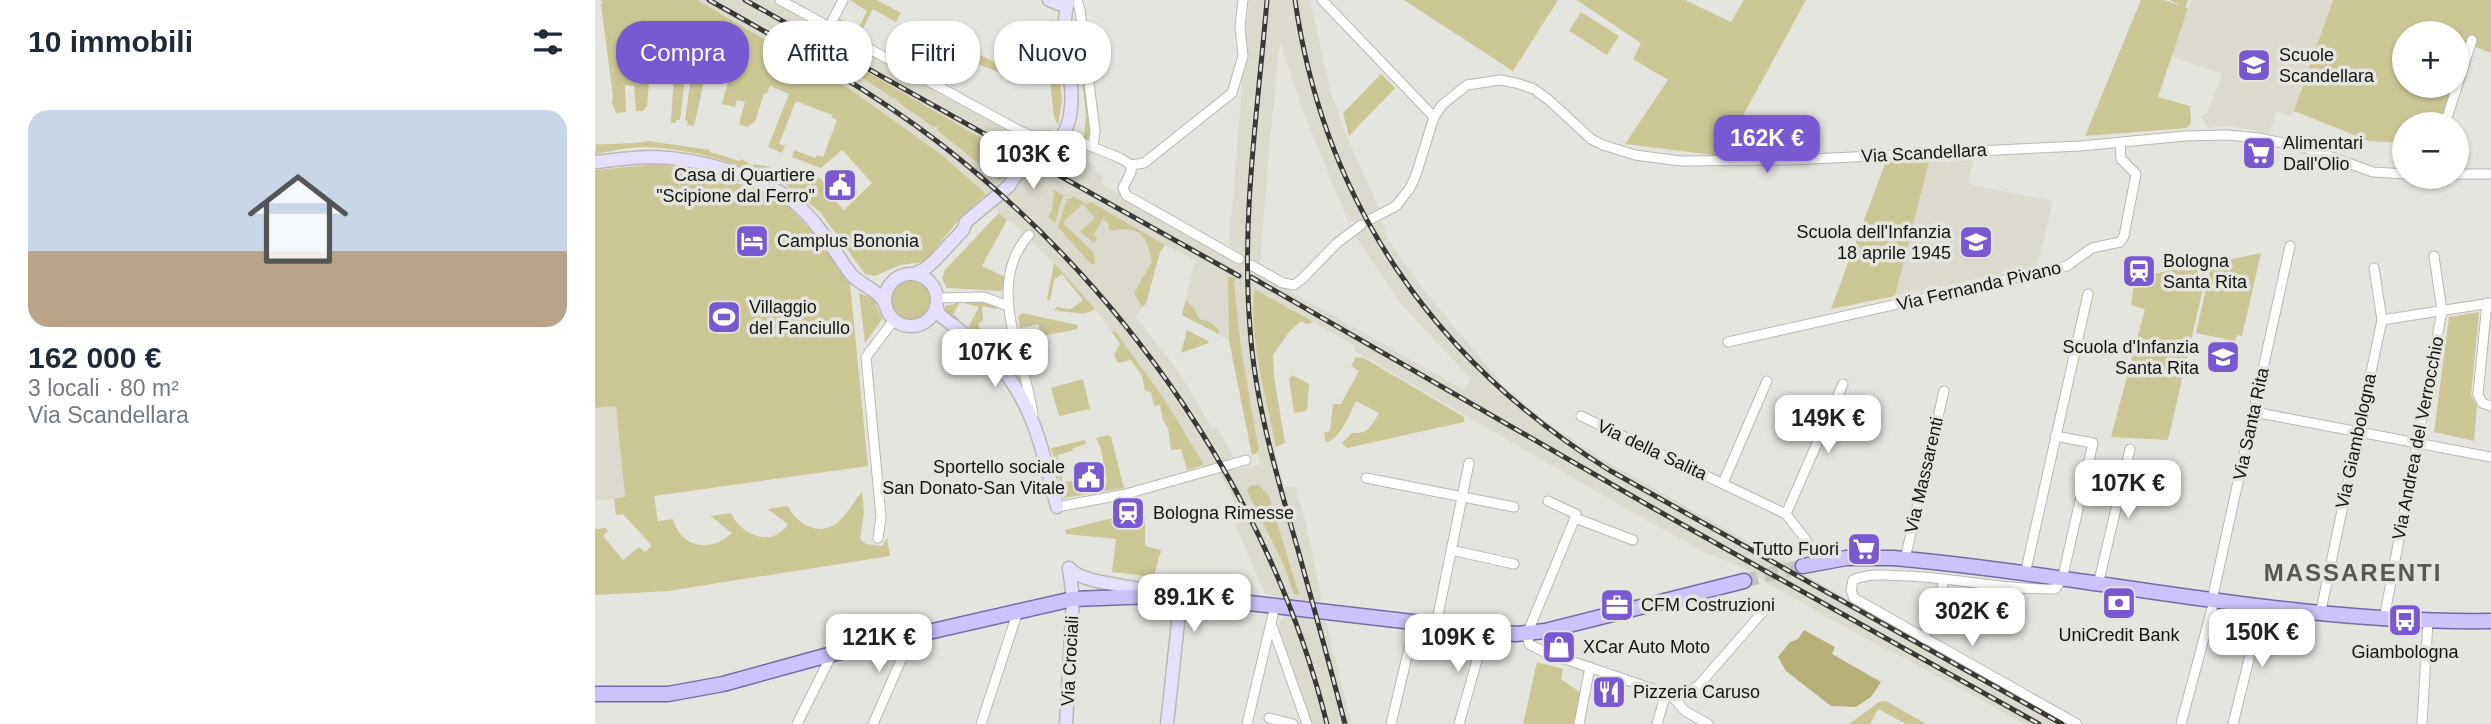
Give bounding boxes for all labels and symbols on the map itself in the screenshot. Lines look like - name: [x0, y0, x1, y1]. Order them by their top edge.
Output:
- place label: Scuole Scandellara: [2279, 45, 2375, 86]
- school or university icon: Scuole Scandellara: [2235, 46, 2273, 84]
- pin: 162K €: [1710, 116, 1824, 175]
- pin: 103K €: [976, 132, 1090, 191]
- place label: Alimentari Dall'Olio: [2283, 133, 2363, 174]
- supermarket icon: Alimentari Dall'Olio: [2240, 134, 2278, 172]
- street label: Via Scandellara: [1861, 140, 1988, 166]
- place label: Casa di Quartiere "Scipione dal Ferro": [656, 165, 815, 206]
- public building icon: Casa di Quartiere "Scipione dal Ferro": [821, 166, 859, 204]
- hotel icon: Camplus Bononia: [733, 222, 771, 260]
- place label: Scuola dell'Infanzia 18 aprile 1945: [1796, 222, 1952, 263]
- school or university icon: Scuola dell'Infanzia 18 aprile 1945: [1957, 223, 1995, 261]
- place label: Camplus Bononia: [777, 231, 920, 251]
- place label: Bologna Santa Rita: [2163, 251, 2248, 292]
- station icon: Bologna Santa Rita: [2120, 252, 2158, 290]
- street label: Via Fernanda Pivano: [1895, 257, 2063, 315]
- place label: Villaggio del Fanciullo: [749, 297, 850, 338]
- sports icon: Villaggio del Fanciullo: [705, 298, 743, 336]
- pin: 107K €: [938, 330, 1052, 389]
- street label: Via Andrea del Verrocchio: [2388, 335, 2448, 541]
- place label: Scuola d'Infanzia Santa Rita: [2062, 337, 2200, 378]
- school or university icon: Scuola d'Infanzia Santa Rita: [2204, 338, 2242, 376]
- street label: Via Santa Rita: [2229, 365, 2273, 482]
- street label: Via Giambologna: [2332, 371, 2380, 510]
- pin: 149K €: [1771, 396, 1885, 455]
- street label: Via Massarenti: [1901, 415, 1947, 535]
- street label: Via della Salita: [1594, 416, 1711, 485]
- place label: Sportello sociale San Donato-San Vitale: [882, 457, 1065, 498]
- public building icon: Sportello sociale San Donato-San Vitale: [1070, 458, 1108, 496]
- pin: 107K €: [2071, 461, 2185, 520]
- station icon: Bologna Rimesse: [1109, 494, 1147, 532]
- place label: Bologna Rimesse: [1153, 503, 1294, 523]
- supermarket icon: Tutto Fuori: [1845, 530, 1883, 568]
- place label: Tutto Fuori: [1753, 539, 1839, 559]
- district label: MASSARENTI: [2264, 559, 2442, 586]
- pin: 89.1K €: [1129, 574, 1259, 634]
- bank icon: UniCredit Bank: [2100, 584, 2138, 622]
- office icon: CFM Costruzioni: [1598, 586, 1636, 624]
- pin: 302K €: [1915, 588, 2029, 648]
- place label: CFM Costruzioni: [1641, 595, 1775, 615]
- bus stop icon: Giambologna: [2386, 601, 2424, 639]
- pin: 150K €: [2205, 610, 2319, 669]
- pin: 121K €: [822, 614, 936, 674]
- pin: 109K €: [1401, 614, 1515, 674]
- street label: Via Crociali: [1058, 615, 1082, 707]
- place label: UniCredit Bank: [2058, 625, 2181, 645]
- shop icon: XCar Auto Moto: [1540, 628, 1578, 666]
- place label: XCar Auto Moto: [1583, 637, 1710, 657]
- place label: Giambologna: [2351, 642, 2460, 662]
- restaurant icon: Pizzeria Caruso: [1590, 673, 1628, 711]
- place label: Pizzeria Caruso: [1633, 682, 1760, 702]

